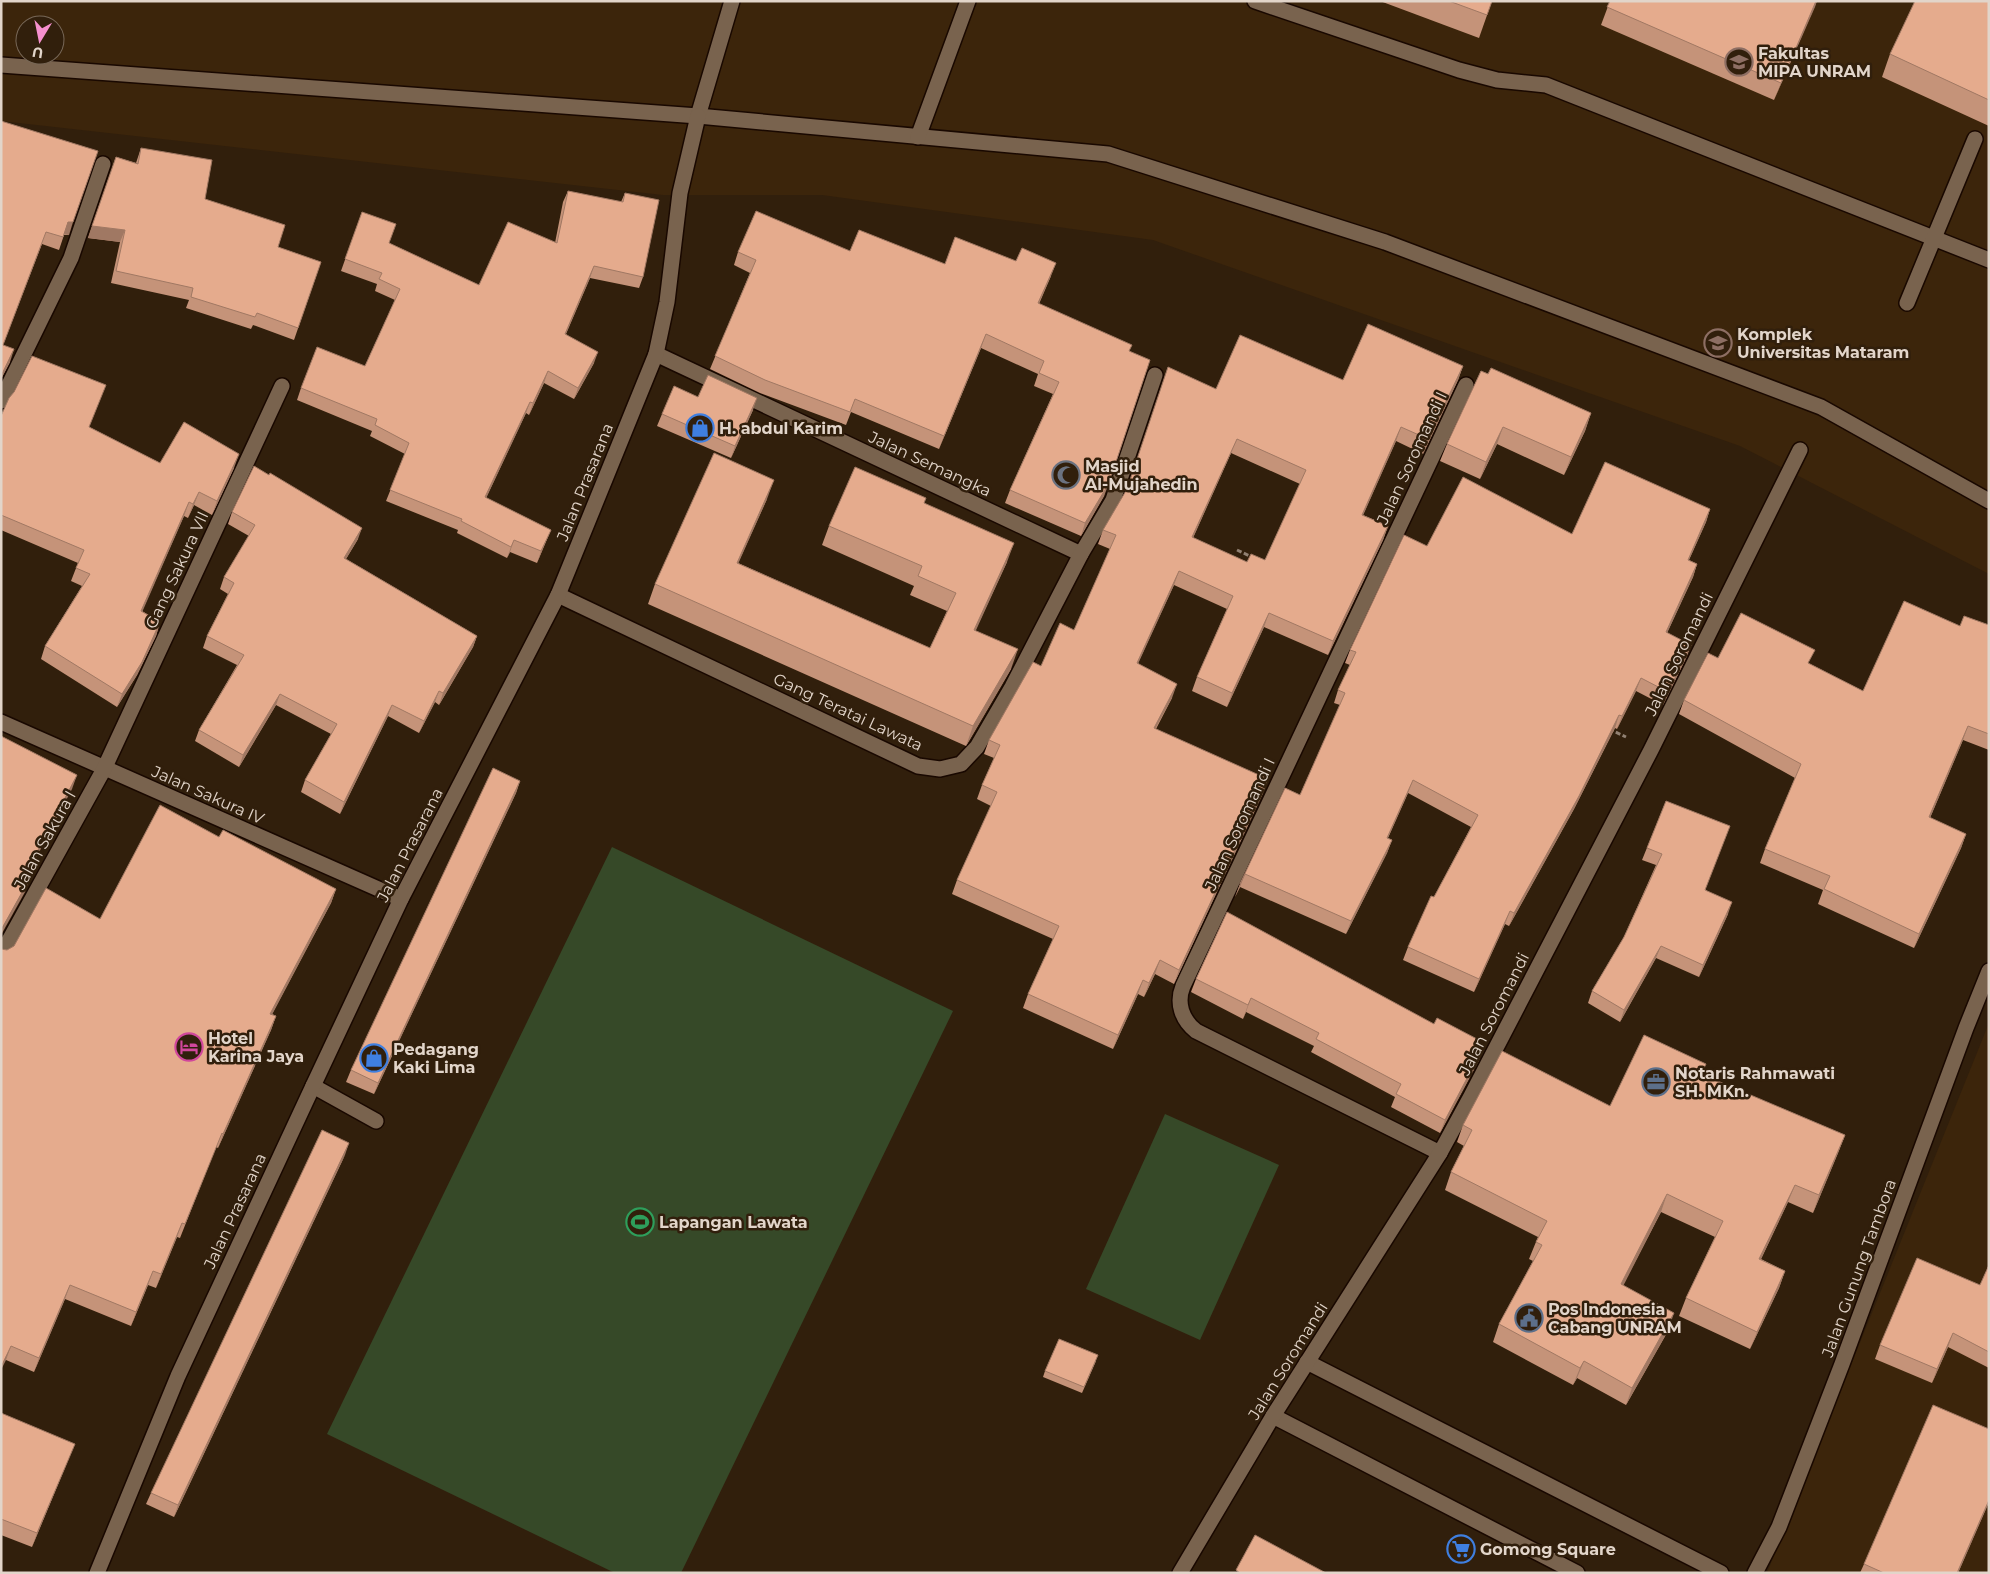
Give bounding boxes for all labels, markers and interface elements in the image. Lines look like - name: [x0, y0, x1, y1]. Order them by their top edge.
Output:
- north arrow: [15, 15, 65, 65]
- text: U: [31, 43, 45, 63]
- place label: Fakultas MIPA UNRAM: [1758, 44, 1871, 81]
- school or university icon: Fakultas MIPA UNRAM: [1724, 47, 1754, 77]
- place label: Komplek Universitas Mataram: [1737, 325, 1909, 362]
- school or university icon: Komplek Universitas Mataram: [1703, 328, 1733, 358]
- street label: Jalan Soromandi I: [1373, 389, 1451, 528]
- shop icon: H. abdul Karim: [685, 413, 715, 443]
- place label: H. abdul Karim: [719, 419, 843, 438]
- street label: Jalan Prasarana: [552, 420, 617, 545]
- street label: Jalan Semangka: [865, 427, 994, 501]
- place label: Masjid Al-Mujahedin: [1084, 457, 1197, 494]
- mosque icon: Masjid Al-Mujahedin: [1051, 460, 1081, 490]
- street label: Gang Sakura VII: [142, 508, 212, 632]
- street label: Jalan Soromandi: [1640, 589, 1717, 720]
- street label: Gang Teratai Lawata: [770, 669, 926, 755]
- street label: Jalan Soromandi I: [1201, 755, 1279, 894]
- street label: Jalan Sakura IV: [148, 761, 268, 829]
- street label: Jalan Prasarana: [373, 785, 447, 906]
- street label: Jalan Sakura I: [10, 787, 80, 894]
- street label: Jalan Soromandi: [1455, 950, 1533, 1079]
- place label: Hotel Karina Jaya: [208, 1029, 304, 1066]
- hotel icon: Hotel Karina Jaya: [174, 1032, 204, 1062]
- place label: Pedagang Kaki Lima: [393, 1040, 479, 1077]
- shop icon: Pedagang Kaki Lima: [359, 1043, 389, 1073]
- place label: Notaris Rahmawati SH. MKn.: [1675, 1064, 1835, 1101]
- office icon: Notaris Rahmawati SH. MKn.: [1641, 1067, 1671, 1097]
- street label: Jalan Prasarana: [200, 1150, 270, 1273]
- street label: Jalan Gunung Tambora: [1818, 1176, 1900, 1361]
- sports icon: Lapangan Lawata: [625, 1207, 655, 1237]
- place label: Lapangan Lawata: [659, 1213, 808, 1232]
- street label: Jalan Soromandi: [1244, 1299, 1332, 1424]
- place label: Pos Indonesia Cabang UNRAM: [1548, 1300, 1682, 1337]
- public building icon: Pos Indonesia Cabang UNRAM: [1514, 1303, 1544, 1333]
- supermarket icon: Gomong Square: [1446, 1534, 1476, 1564]
- place label: Gomong Square: [1480, 1540, 1616, 1559]

